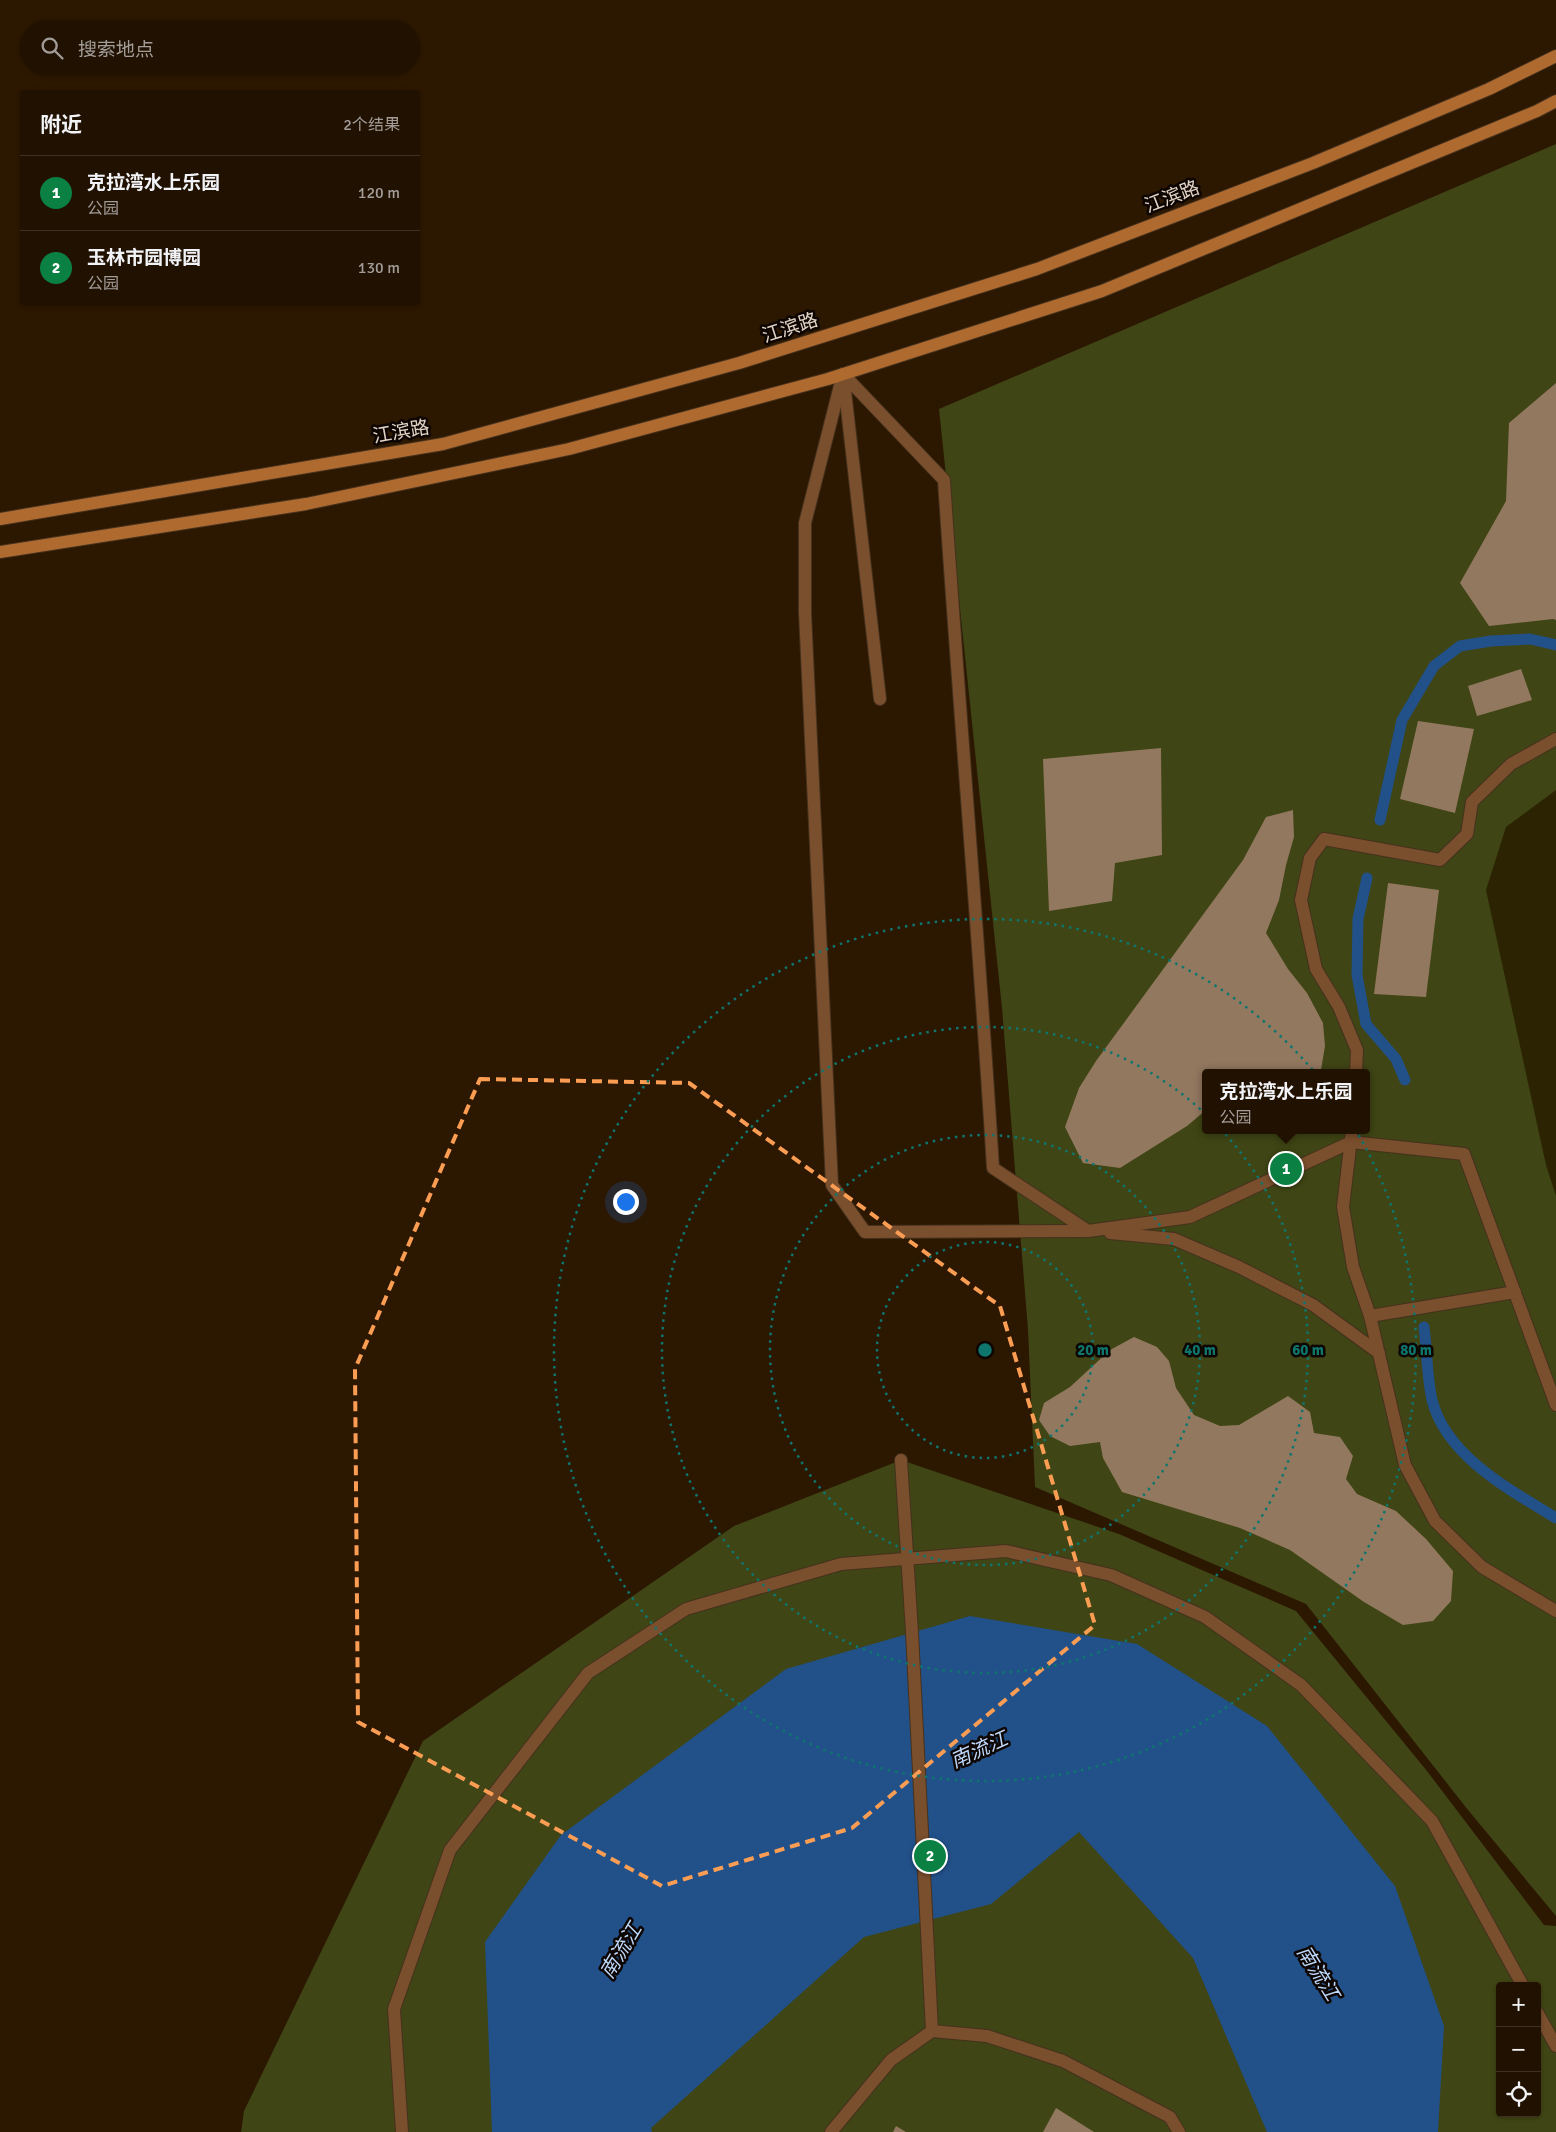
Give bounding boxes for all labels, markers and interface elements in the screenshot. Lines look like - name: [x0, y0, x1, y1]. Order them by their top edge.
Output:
- search box: [20, 20, 420, 75]
- icon: search: [38, 34, 66, 62]
- text: 搜索地点: [78, 38, 154, 62]
- text: 附近: [40, 112, 82, 138]
- text: 2个结果: [343, 115, 400, 135]
- text: 克拉湾水上乐园: [87, 171, 220, 195]
- street label: 江滨路: [1141, 176, 1203, 218]
- text: 1: [52, 183, 60, 203]
- text: 120 m: [358, 183, 400, 203]
- text: 公园: [87, 199, 119, 219]
- text: 玉林市园博园: [87, 246, 201, 270]
- text: 2: [52, 258, 60, 278]
- text: 130 m: [358, 258, 400, 278]
- text: 公园: [87, 274, 119, 294]
- street label: 江滨路: [759, 308, 821, 348]
- street label: 江滨路: [371, 415, 431, 449]
- popup: [1202, 1069, 1370, 1134]
- text: 克拉湾水上乐园: [1219, 1080, 1353, 1104]
- text: 公园: [1219, 1108, 1252, 1128]
- pin: 1: [1270, 1150, 1302, 1188]
- your location: [613, 1189, 639, 1215]
- centre of rings: [976, 1341, 994, 1359]
- text: 20 m: [1077, 1341, 1109, 1359]
- text: 40 m: [1184, 1341, 1216, 1359]
- text: 60 m: [1292, 1341, 1324, 1359]
- text: 80 m: [1400, 1341, 1432, 1359]
- water label: 南流江: [947, 1726, 1013, 1774]
- pin: 2: [914, 1837, 946, 1875]
- water label: 南流江: [595, 1917, 648, 1983]
- water label: 南流江: [1292, 1941, 1346, 2007]
- map controls: [1496, 1982, 1541, 2117]
- button: +: [1496, 1982, 1541, 2027]
- button: −: [1496, 2027, 1541, 2072]
- button: locate: [1496, 2072, 1541, 2117]

